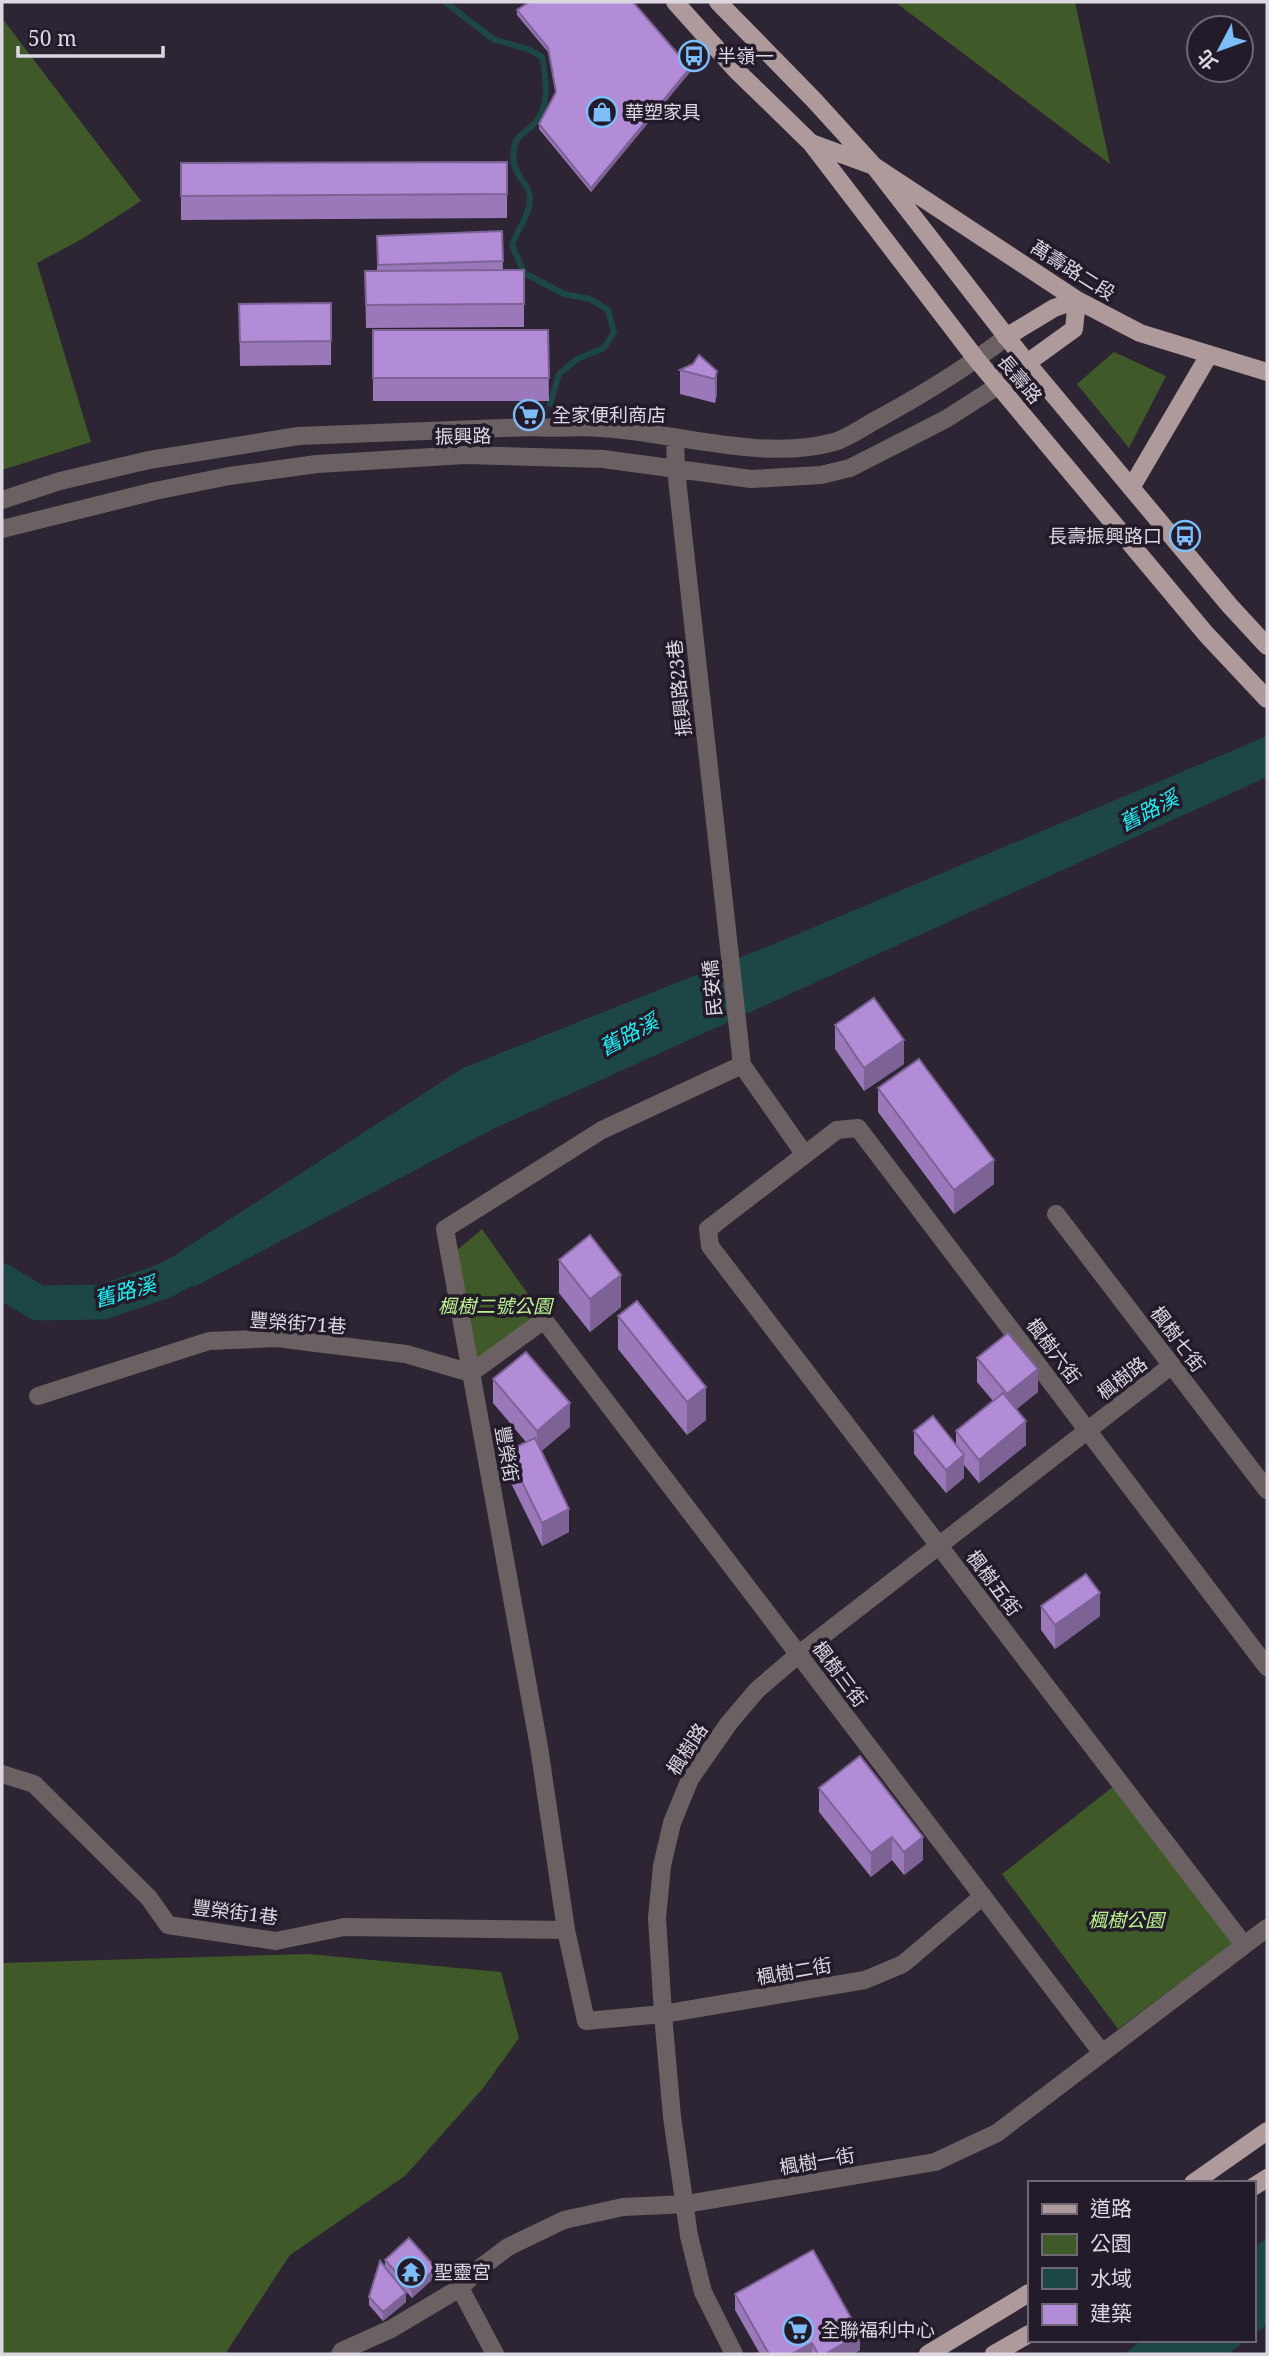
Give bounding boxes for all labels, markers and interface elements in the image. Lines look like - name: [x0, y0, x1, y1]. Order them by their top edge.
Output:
- scale bar: [18, 14, 163, 58]
- north arrow: [1185, 14, 1255, 84]
- text: 50 m: [28, 24, 77, 52]
- bus stop icon: 半嶺一: [677, 39, 711, 73]
- place label: 半嶺一: [717, 43, 774, 69]
- text: 北: [1191, 44, 1223, 76]
- shop icon: 華塑家具: [585, 95, 619, 129]
- place label: 華塑家具: [625, 99, 701, 125]
- street label: 萬壽路二段: [1026, 234, 1120, 306]
- street label: 長壽路: [992, 349, 1048, 409]
- supermarket icon: 全家便利商店: [512, 398, 546, 432]
- place label: 全家便利商店: [552, 402, 666, 428]
- street label: 振興路: [434, 423, 492, 449]
- bus stop icon: 長壽振興路口: [1168, 519, 1202, 553]
- place label: 長壽振興路口: [1048, 523, 1162, 549]
- street label: 振興路23巷: [661, 638, 697, 738]
- water label: 舊路溪: [1114, 782, 1186, 837]
- street label: 民安橋: [697, 958, 727, 1018]
- water label: 舊路溪: [594, 1006, 666, 1061]
- water label: 舊路溪: [91, 1269, 162, 1313]
- park label: 楓樹二號公園: [438, 1293, 555, 1319]
- street label: 楓樹七街: [1145, 1301, 1211, 1377]
- street label: 豐榮街71巷: [249, 1307, 347, 1339]
- street label: 楓樹六街: [1021, 1313, 1087, 1389]
- street label: 楓樹路: [1092, 1350, 1152, 1406]
- street label: 豐榮街: [489, 1424, 525, 1484]
- street label: 楓樹五街: [961, 1545, 1027, 1621]
- street label: 楓樹三街: [807, 1636, 873, 1712]
- street label: 楓樹路: [661, 1718, 713, 1780]
- street label: 豐榮街1巷: [190, 1894, 280, 1930]
- park label: 楓樹公園: [1088, 1907, 1167, 1933]
- street label: 楓樹二街: [754, 1952, 834, 1990]
- street label: 楓樹一街: [777, 2142, 857, 2180]
- legend: [1028, 2181, 1255, 2342]
- text: 道路: [1090, 2194, 1132, 2222]
- text: 公園: [1090, 2229, 1132, 2257]
- temple icon: 聖靈宮: [394, 2255, 428, 2289]
- place label: 聖靈宮: [434, 2259, 491, 2285]
- text: 水域: [1090, 2264, 1132, 2292]
- text: 建築: [1090, 2299, 1132, 2327]
- supermarket icon: 全聯福利中心: [781, 2313, 815, 2347]
- place label: 全聯福利中心: [821, 2317, 935, 2343]

